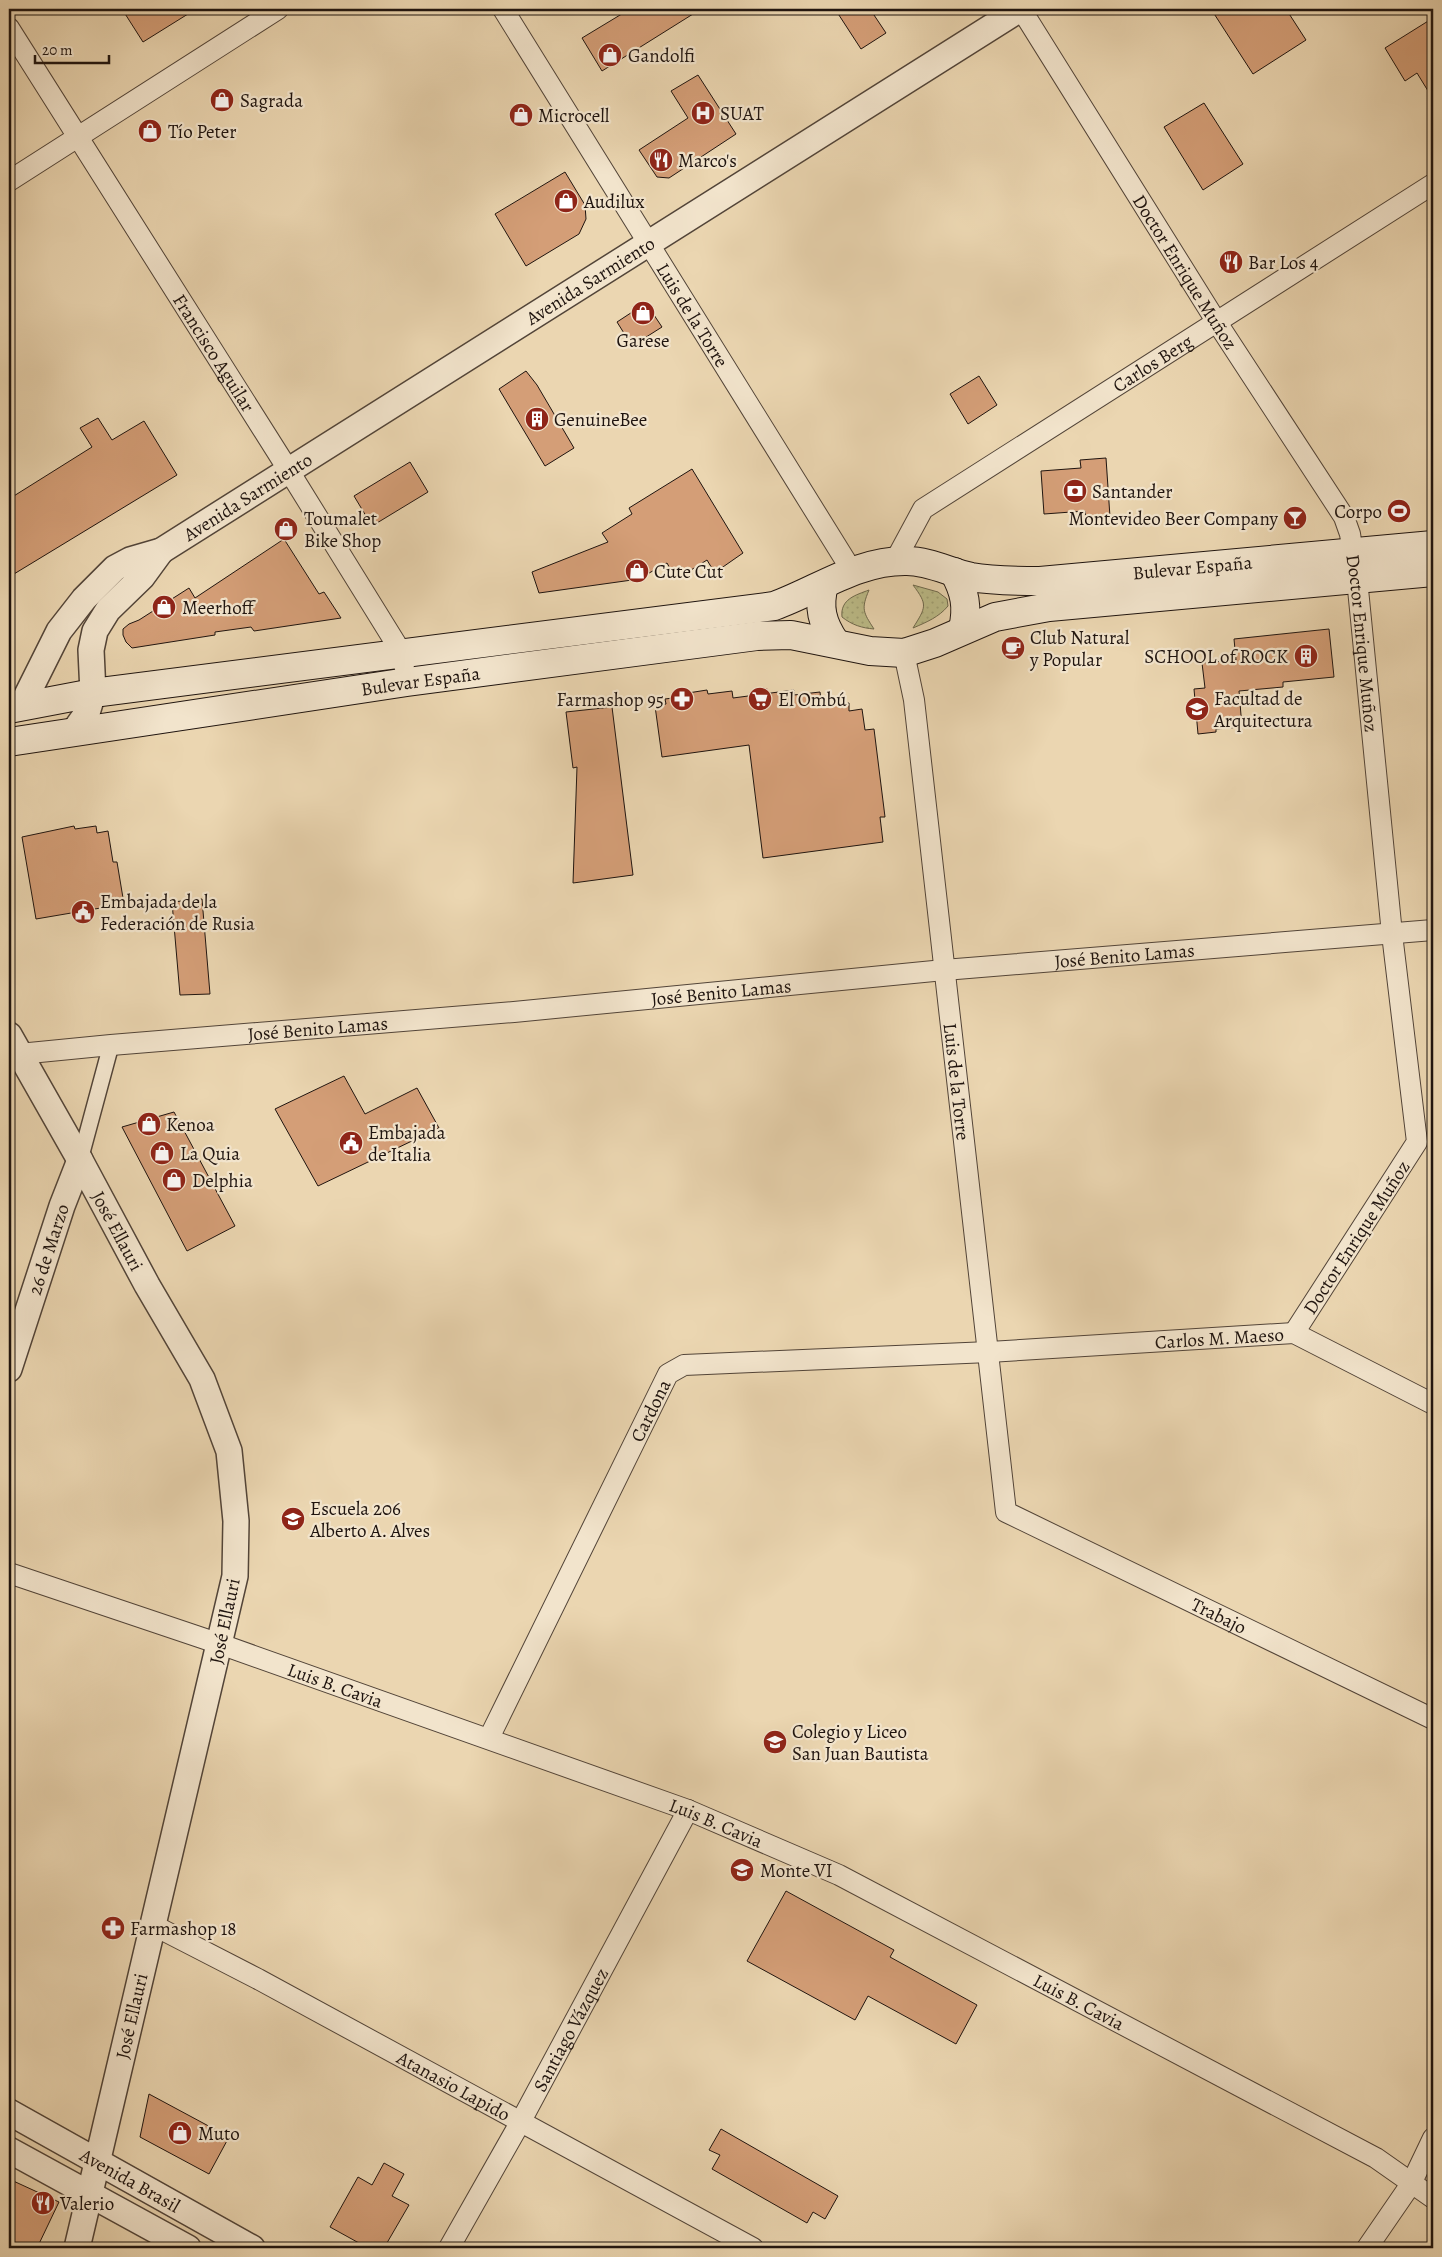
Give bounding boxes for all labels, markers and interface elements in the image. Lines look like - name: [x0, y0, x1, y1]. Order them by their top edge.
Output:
- scale bar: [35, 32, 109, 64]
- text: 20 m: [42, 40, 73, 60]
- shop icon: Gandolfi: [597, 42, 623, 68]
- place label: Gandolfi: [628, 43, 695, 69]
- shop icon: Sagrada: [209, 87, 235, 113]
- place label: Sagrada: [240, 88, 303, 114]
- hospital icon: SUAT: [690, 100, 716, 126]
- place label: SUAT: [720, 101, 764, 127]
- shop icon: Microcell: [508, 102, 534, 128]
- place label: Microcell: [538, 103, 610, 129]
- shop icon: Tío Peter: [137, 118, 163, 144]
- place label: Tío Peter: [168, 119, 237, 145]
- restaurant icon: Marco's: [648, 147, 674, 173]
- place label: Marco's: [678, 148, 737, 174]
- shop icon: Audilux: [553, 188, 579, 214]
- place label: Audilux: [583, 189, 645, 215]
- street label: Doctor Enrique Muñoz: [1126, 190, 1243, 355]
- street label: Avenida Sarmiento: [520, 231, 660, 332]
- restaurant icon: Bar Los 4: [1218, 249, 1244, 275]
- place label: Bar Los 4: [1248, 250, 1319, 276]
- street label: Luis de la Torre: [650, 258, 734, 372]
- street label: Francisco Aguilar: [166, 289, 260, 417]
- shop icon: Garese: [630, 300, 656, 326]
- place label: Garese: [616, 328, 670, 354]
- street label: Carlos Berg: [1108, 328, 1198, 399]
- building icon: GenuineBee: [524, 406, 550, 432]
- place label: GenuineBee: [554, 407, 647, 433]
- street label: Avenida Sarmiento: [178, 447, 317, 548]
- bank icon: Santander: [1062, 478, 1088, 504]
- place label: Santander: [1092, 479, 1172, 505]
- sports icon: Corpo: [1386, 498, 1412, 524]
- place label: Corpo: [1334, 499, 1382, 525]
- bar icon: Montevideo Beer Company: [1282, 505, 1308, 531]
- place label: Toumalet Bike Shop: [304, 506, 381, 554]
- place label: Montevideo Beer Company: [1068, 506, 1279, 532]
- shop icon: Toumalet Bike Shop: [273, 516, 299, 542]
- street label: Bulevar España: [1131, 550, 1254, 586]
- street label: Doctor Enrique Muñoz: [1339, 553, 1384, 733]
- shop icon: Cute Cut: [624, 558, 650, 584]
- place label: Cute Cut: [654, 559, 723, 585]
- shop icon: Meerhoff: [151, 594, 177, 620]
- place label: Meerhoff: [182, 595, 256, 621]
- place label: Club Natural y Popular: [1029, 625, 1130, 673]
- cafe icon: Club Natural y Popular: [1000, 635, 1026, 661]
- building icon: SCHOOL of ROCK: [1293, 643, 1319, 669]
- place label: SCHOOL of ROCK: [1144, 644, 1288, 670]
- street label: Bulevar España: [359, 660, 482, 703]
- pharmacy icon: Farmashop 95: [669, 686, 695, 712]
- supermarket icon: El Ombú: [747, 686, 773, 712]
- place label: Facultad de Arquitectura: [1213, 686, 1313, 734]
- place label: Farmashop 95: [556, 687, 664, 713]
- place label: El Ombú: [778, 687, 847, 713]
- school or university icon: Facultad de Arquitectura: [1184, 696, 1210, 722]
- place label: Embajada de la Federación de Rusia: [100, 889, 255, 937]
- public building icon: Embajada de la Federación de Rusia: [70, 899, 96, 925]
- street label: José Benito Lamas: [1053, 938, 1196, 975]
- street label: José Benito Lamas: [650, 973, 793, 1013]
- street label: José Benito Lamas: [247, 1010, 389, 1048]
- street label: Luis de la Torre: [937, 1022, 976, 1142]
- shop icon: Kenoa: [136, 1111, 162, 1137]
- place label: Kenoa: [166, 1112, 215, 1138]
- place label: Embajada de Italia: [368, 1120, 446, 1168]
- public building icon: Embajada de Italia: [338, 1130, 364, 1156]
- shop icon: La Quia: [149, 1140, 175, 1166]
- place label: La Quia: [180, 1141, 240, 1167]
- street label: Doctor Enrique Muñoz: [1297, 1156, 1416, 1320]
- shop icon: Delphia: [161, 1167, 187, 1193]
- place label: Delphia: [192, 1168, 253, 1194]
- street label: José Ellauri: [85, 1187, 149, 1276]
- street label: 26 de Marzo: [22, 1201, 76, 1298]
- street label: Carlos M. Maeso: [1154, 1322, 1285, 1356]
- street label: Cardona: [625, 1375, 677, 1447]
- place label: Escuela 206 Alberto A. Alves: [309, 1496, 430, 1544]
- school or university icon: Escuela 206 Alberto A. Alves: [280, 1506, 306, 1532]
- street label: José Ellauri: [203, 1576, 247, 1667]
- street label: Trabajo: [1187, 1592, 1251, 1641]
- street label: Luis B. Cavia: [284, 1657, 386, 1715]
- place label: Colegio y Liceo San Juan Bautista: [792, 1719, 929, 1767]
- school or university icon: Colegio y Liceo San Juan Bautista: [762, 1729, 788, 1755]
- street label: Luis B. Cavia: [665, 1792, 767, 1855]
- school or university icon: Monte VI: [729, 1857, 755, 1883]
- place label: Monte VI: [760, 1858, 833, 1884]
- pharmacy icon: Farmashop 18: [100, 1915, 126, 1941]
- place label: Farmashop 18: [130, 1916, 236, 1942]
- street label: Santiago Vázquez: [527, 1963, 615, 2096]
- street label: Luis B. Cavia: [1029, 1968, 1129, 2037]
- street label: José Ellauri: [110, 1971, 154, 2062]
- street label: Atanasio Lapido: [391, 2044, 515, 2128]
- shop icon: Muto: [167, 2120, 193, 2146]
- place label: Muto: [198, 2121, 240, 2147]
- street label: Avenida Brasil: [74, 2142, 185, 2219]
- restaurant icon: Valerio: [30, 2190, 56, 2216]
- place label: Valerio: [59, 2191, 114, 2217]

